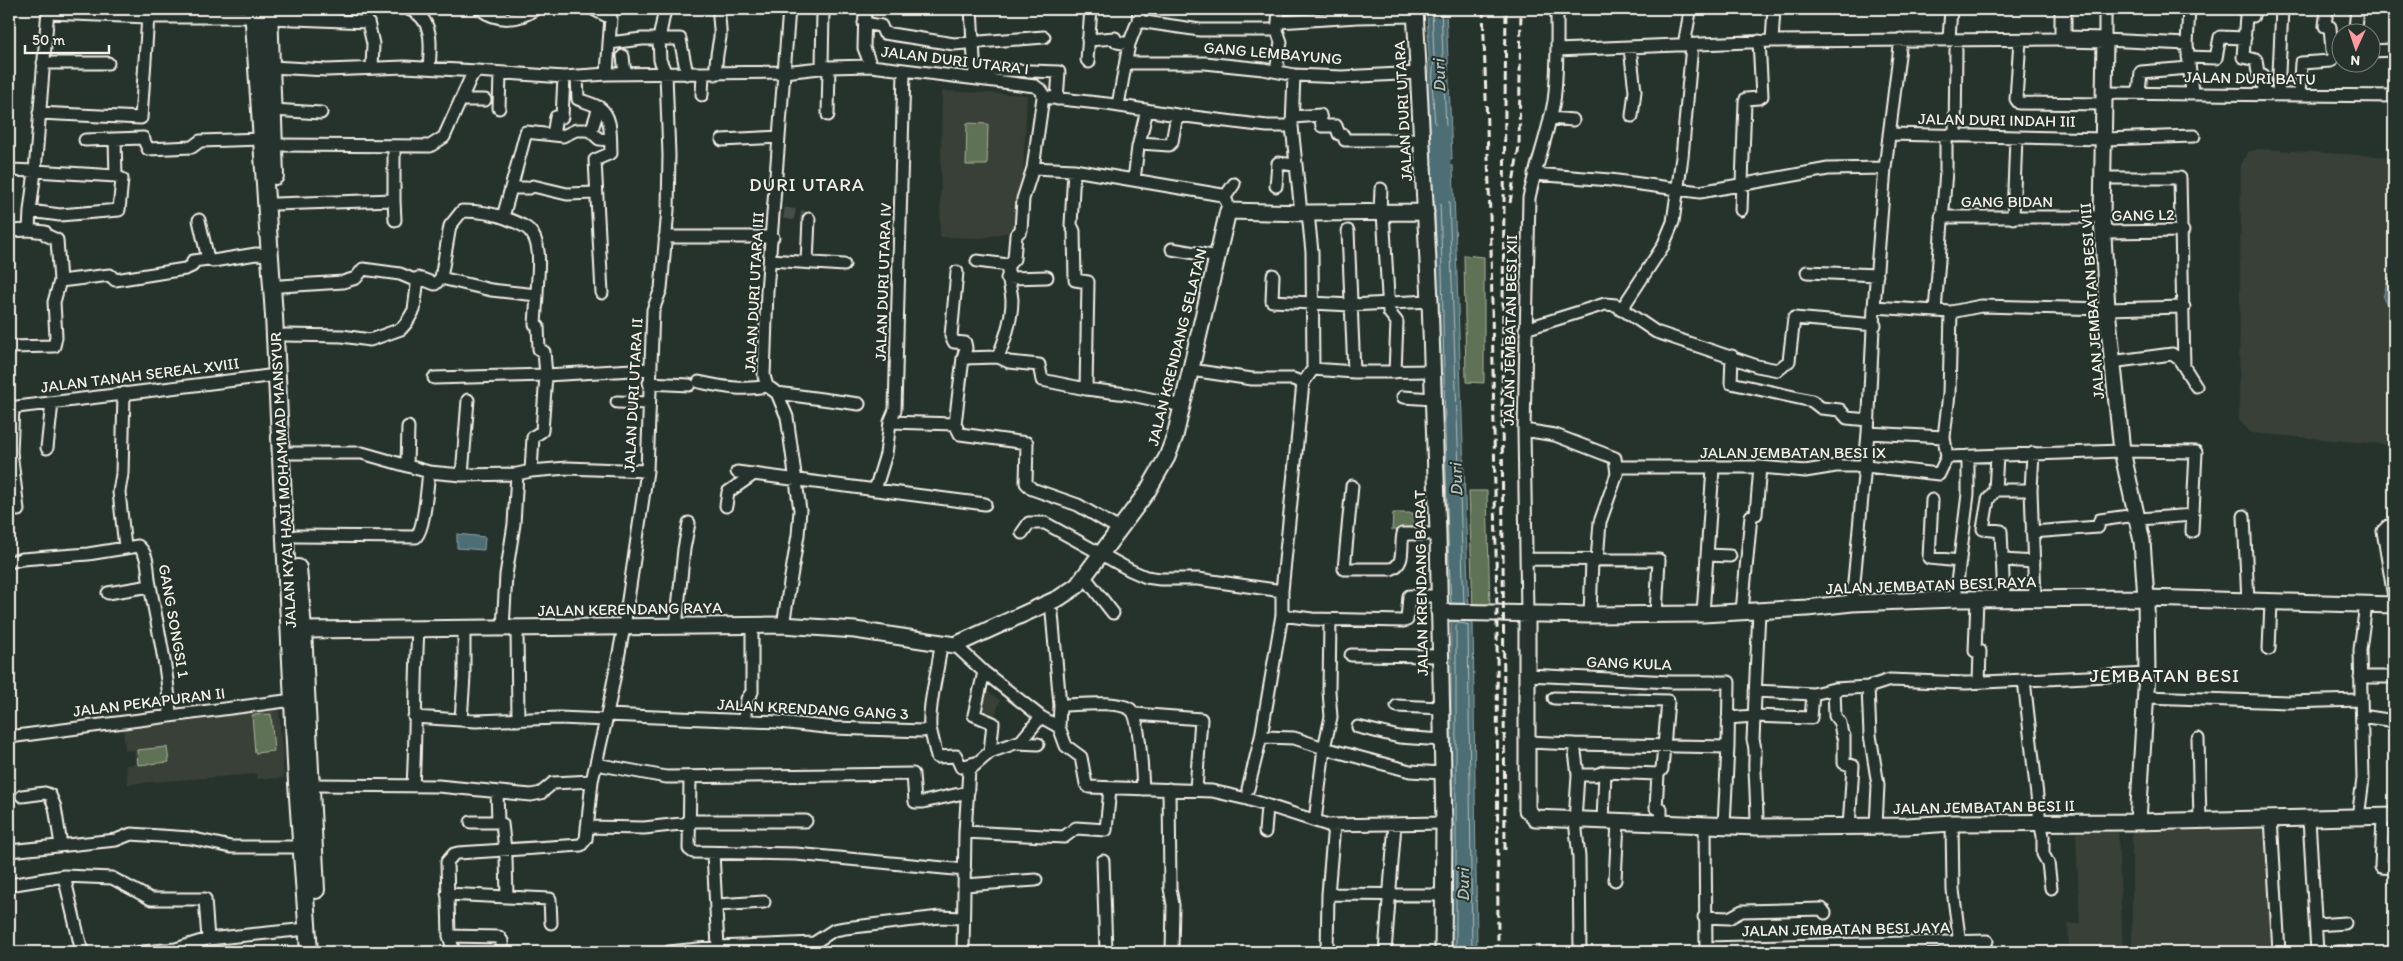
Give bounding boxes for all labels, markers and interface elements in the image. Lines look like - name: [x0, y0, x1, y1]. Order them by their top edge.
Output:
- scale bar: [25, 22, 109, 54]
- north arrow: [2330, 22, 2380, 72]
- text: 50 m: [32, 31, 65, 49]
- street label: GANG LEMBAYUNG: [1203, 37, 1343, 69]
- street label: JALAN DURI UTARA: [1390, 40, 1416, 182]
- street label: JALAN DURI UTARA I: [880, 42, 1030, 78]
- text: N: [2350, 52, 2361, 69]
- water label: Duri: [1427, 56, 1451, 93]
- street label: JALAN DURI BATU: [2184, 67, 2316, 89]
- street label: JALAN DURI INDAH III: [1918, 109, 2076, 131]
- district label: DURI UTARA: [749, 173, 865, 196]
- street label: GANG BIDAN: [1961, 192, 2053, 211]
- street label: JALAN DURI UTARA IV: [871, 202, 895, 361]
- street label: JALAN JEMBATAN BESI VIII: [2076, 202, 2108, 400]
- street label: GANG L2: [2111, 205, 2175, 225]
- street label: JALAN DURI UTARA III: [740, 211, 768, 373]
- street label: JALAN JEMBATAN BESI XII: [1499, 234, 1521, 426]
- street label: JALAN KRENDANG SELATAN: [1143, 246, 1211, 448]
- street label: JALAN DURI UTARA II: [619, 317, 647, 473]
- street label: JALAN KYAI HAJI MOHAMMAD MANSYUR: [266, 331, 300, 628]
- street label: JALAN TANAH SEREAL XVIII: [40, 353, 240, 397]
- street label: JALAN JEMBATAN BESI IX: [1700, 443, 1886, 462]
- water label: Duri: [1444, 460, 1468, 497]
- street label: JALAN KRENDANG BARAT: [1410, 490, 1432, 676]
- street label: GANG SONGSI 1: [155, 563, 193, 680]
- street label: JALAN JEMBATAN BESI RAYA: [1825, 572, 2037, 598]
- street label: JALAN KERENDANG RAYA: [538, 598, 722, 620]
- street label: GANG KULA: [1586, 652, 1672, 674]
- district label: JEMBATAN BESI: [2090, 664, 2240, 687]
- street label: JALAN PEKAPURAN II: [72, 683, 226, 721]
- street label: JALAN KRENDANG GANG 3: [717, 694, 910, 724]
- street label: JALAN JEMBATAN BESI II: [1893, 796, 2075, 818]
- water label: Duri: [1452, 866, 1474, 902]
- street label: JALAN JEMBATAN BESI JAYA: [1742, 918, 1950, 940]

